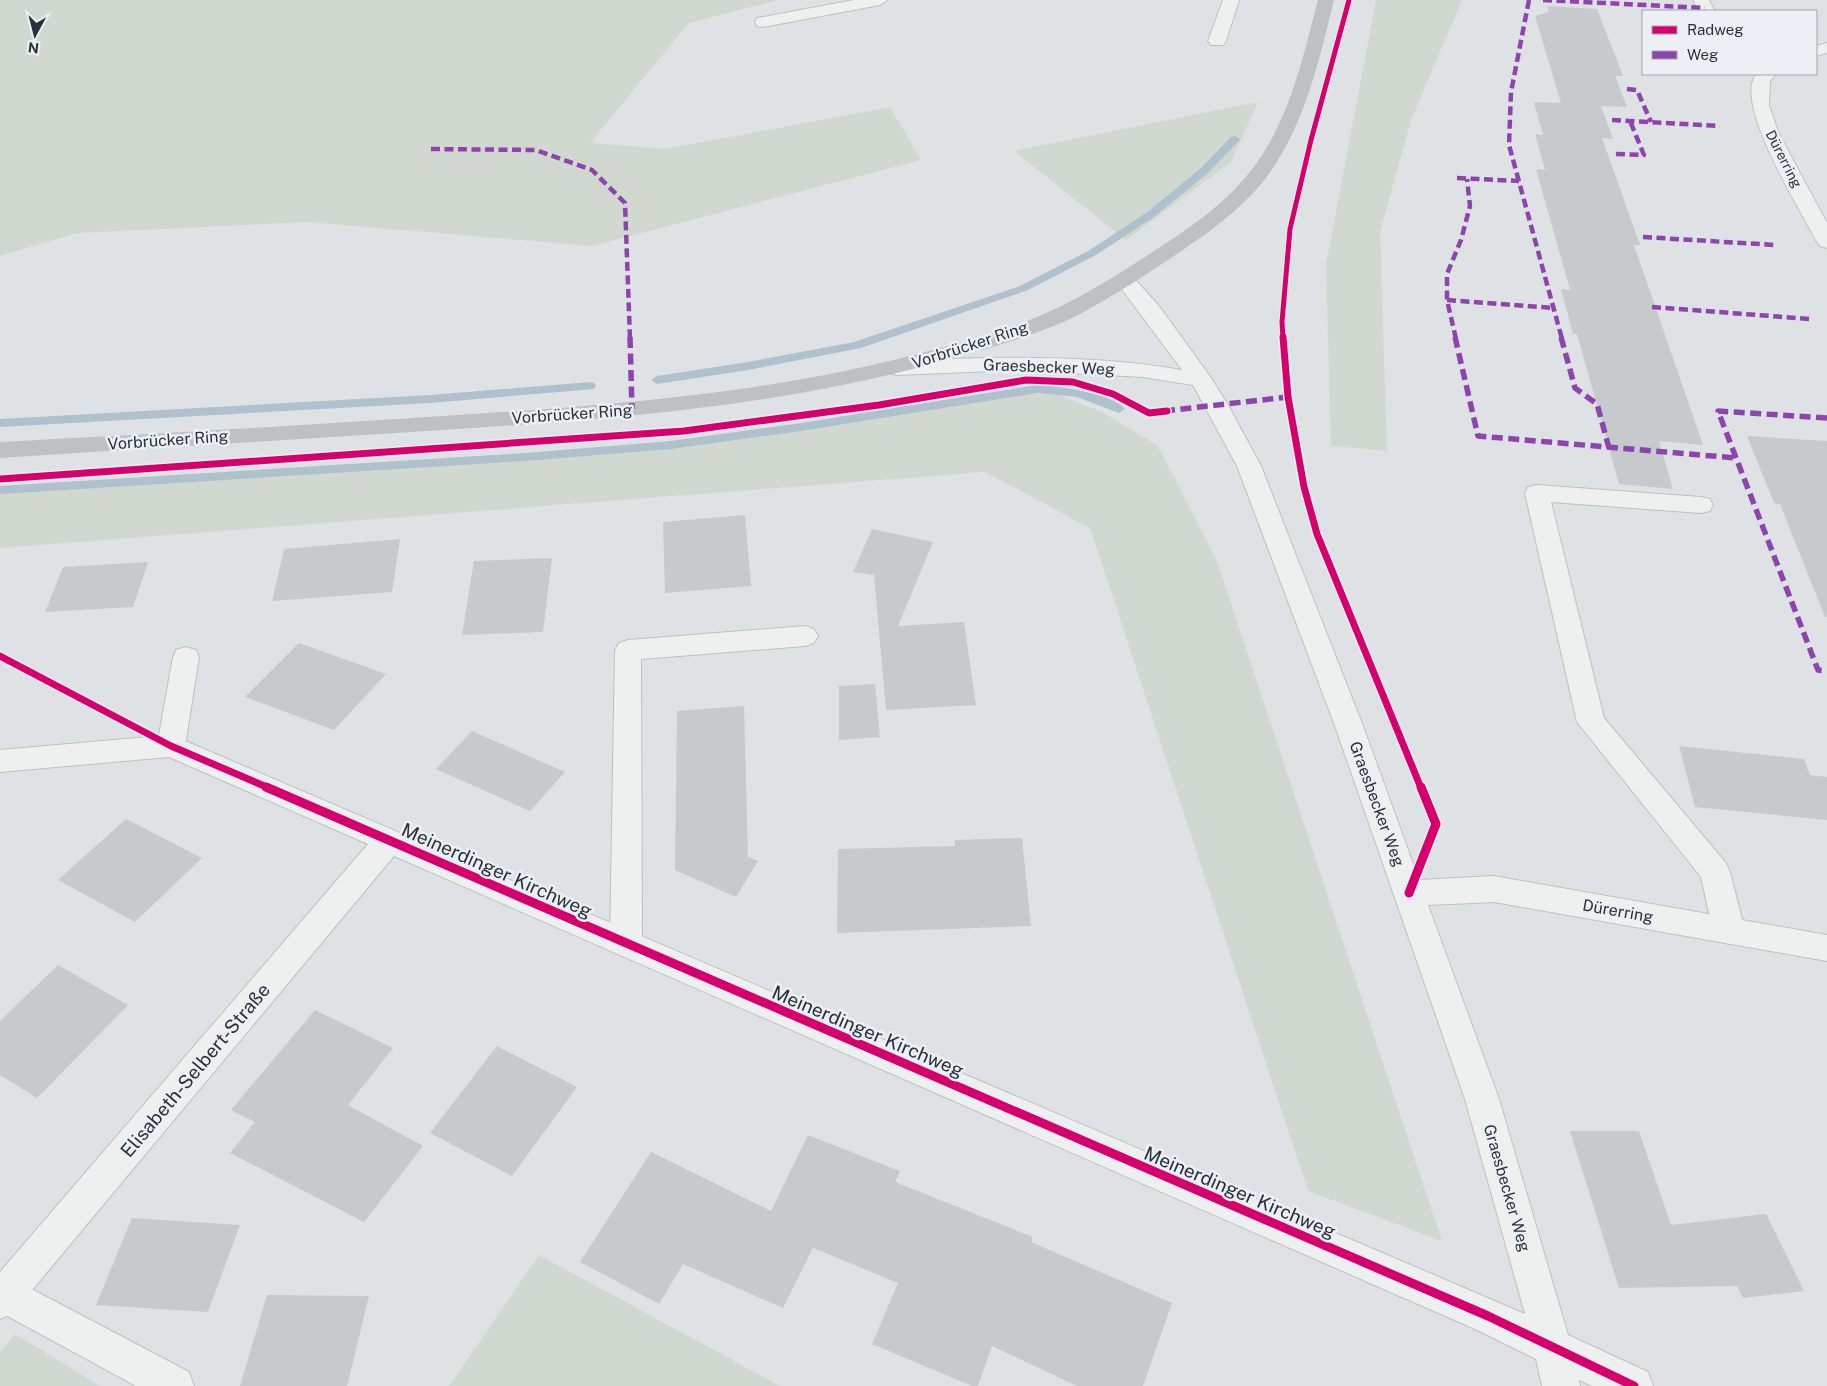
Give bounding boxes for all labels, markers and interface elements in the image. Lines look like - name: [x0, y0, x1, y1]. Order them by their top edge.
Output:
- north arrow: [10, 10, 60, 60]
- legend: [1642, 10, 1817, 75]
- text: Radweg: [1687, 21, 1744, 38]
- text: N: [27, 39, 40, 57]
- text: Weg: [1687, 46, 1718, 63]
- street label: Dürerring: [1763, 128, 1805, 191]
- street label: Vorbrücker Ring: [910, 317, 1030, 373]
- street label: Graesbecker Weg: [983, 355, 1115, 379]
- street label: Vorbrücker Ring: [511, 400, 633, 428]
- street label: Vorbrücker Ring: [107, 426, 229, 454]
- street label: Graesbecker Weg: [1346, 739, 1408, 869]
- street label: Meinerdinger Kirchweg: [398, 818, 596, 922]
- street label: Dürerring: [1581, 895, 1655, 927]
- street label: Elisabeth-Selbert-Straße: [116, 979, 274, 1161]
- street label: Meinerdinger Kirchweg: [769, 981, 967, 1081]
- street label: Graesbecker Weg: [1480, 1122, 1534, 1254]
- street label: Meinerdinger Kirchweg: [1141, 1142, 1339, 1242]

